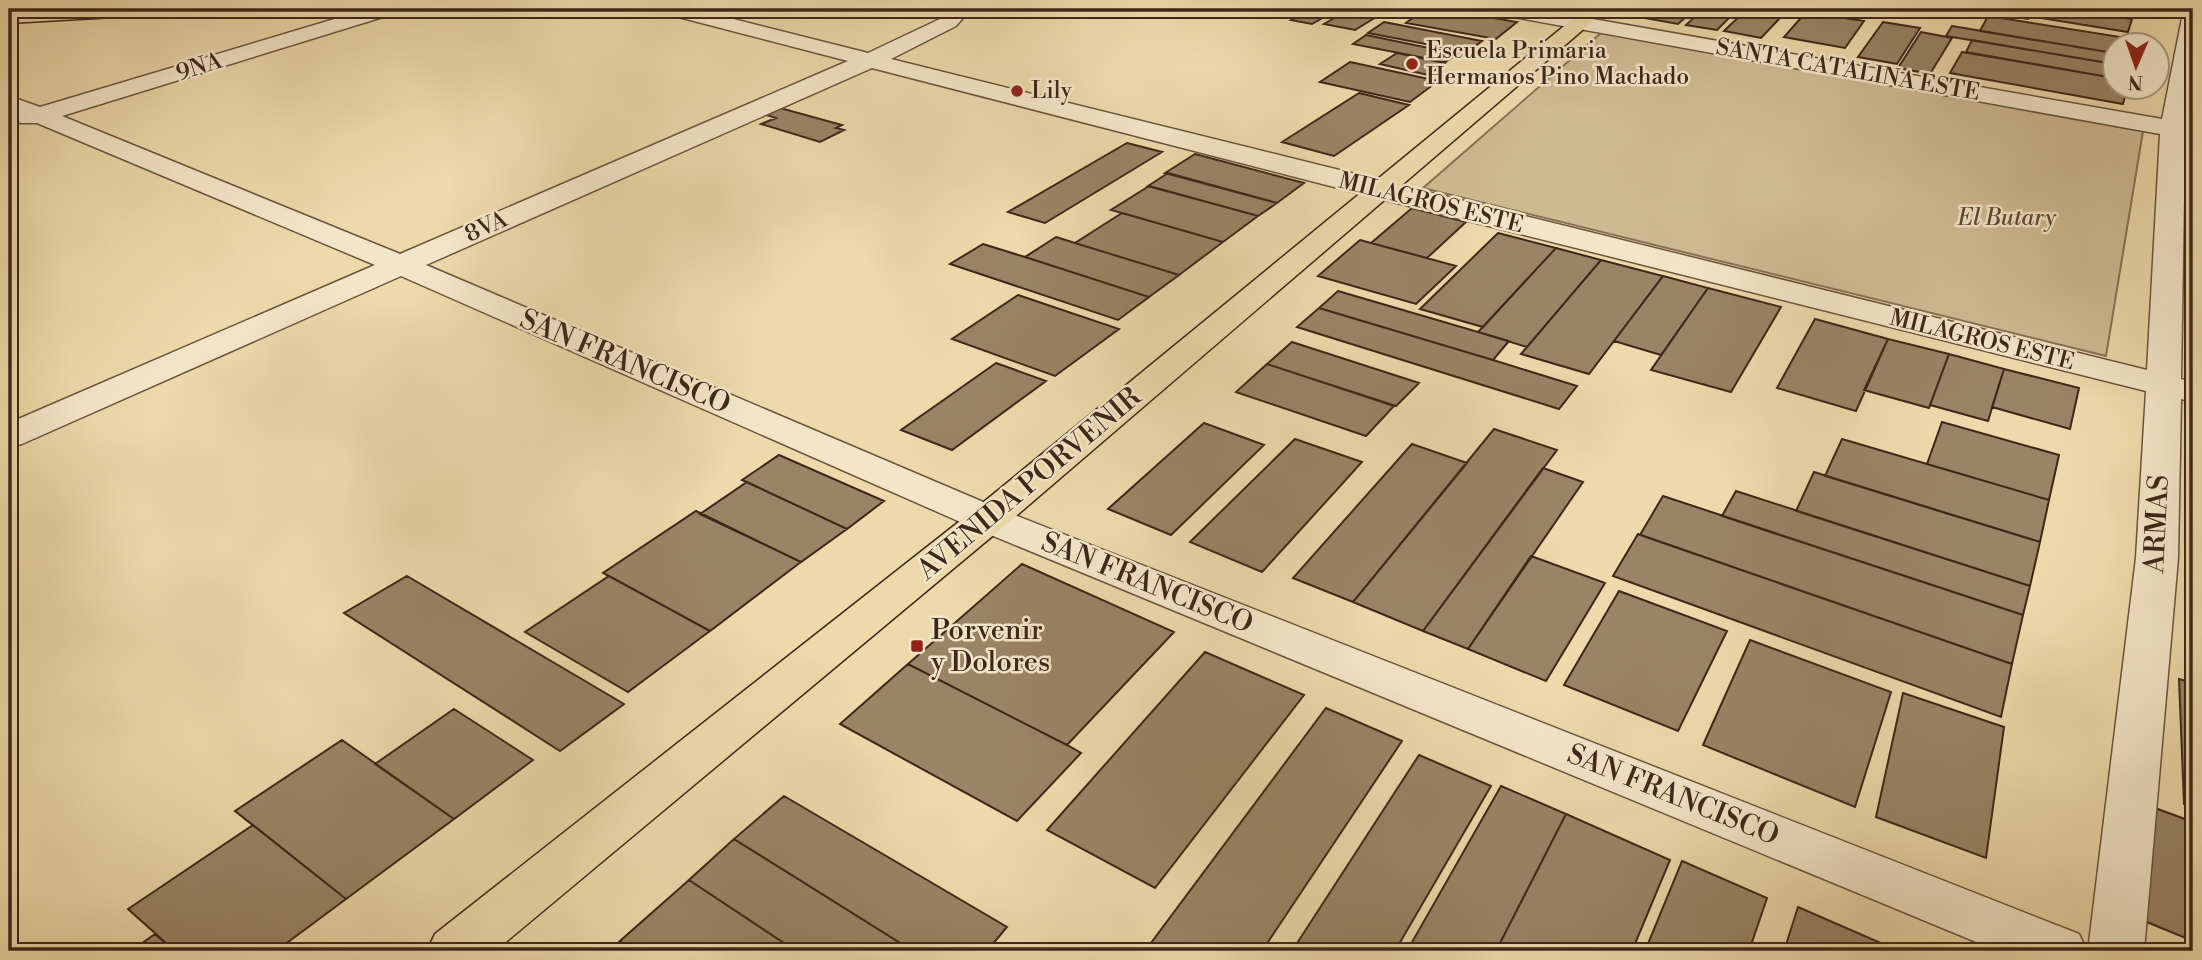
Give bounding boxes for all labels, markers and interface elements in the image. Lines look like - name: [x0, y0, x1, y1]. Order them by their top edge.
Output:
- north arrow: [2100, 32, 2170, 102]
- street label: SANTA CATALINA ESTE: [1714, 33, 1982, 107]
- place label: Escuela Primaria Hermanos Pino Machado: [1426, 37, 1689, 91]
- street label: 9NA: [173, 46, 227, 87]
- marker: Escuela Primaria Hermanos Pino Machado: [1404, 56, 1420, 72]
- text: N: [2128, 70, 2143, 94]
- place label: Lily: [1031, 77, 1073, 105]
- marker: Lily: [1009, 83, 1025, 99]
- street label: MILAGROS ESTE: [1336, 167, 1526, 239]
- park label: El Butary: [1957, 204, 2057, 232]
- street label: 8VA: [460, 205, 513, 249]
- street label: SAN FRANCISCO: [514, 302, 736, 422]
- street label: MILAGROS ESTE: [1887, 304, 2077, 376]
- street label: AVENIDA PORVENIR: [909, 380, 1148, 588]
- street label: ARMAS: [2137, 474, 2177, 575]
- street label: SAN FRANCISCO: [1036, 525, 1258, 641]
- place label: Porvenir y Dolores: [930, 613, 1050, 680]
- marker: Porvenir y Dolores: [909, 638, 925, 654]
- street label: SAN FRANCISCO: [1562, 737, 1784, 853]

